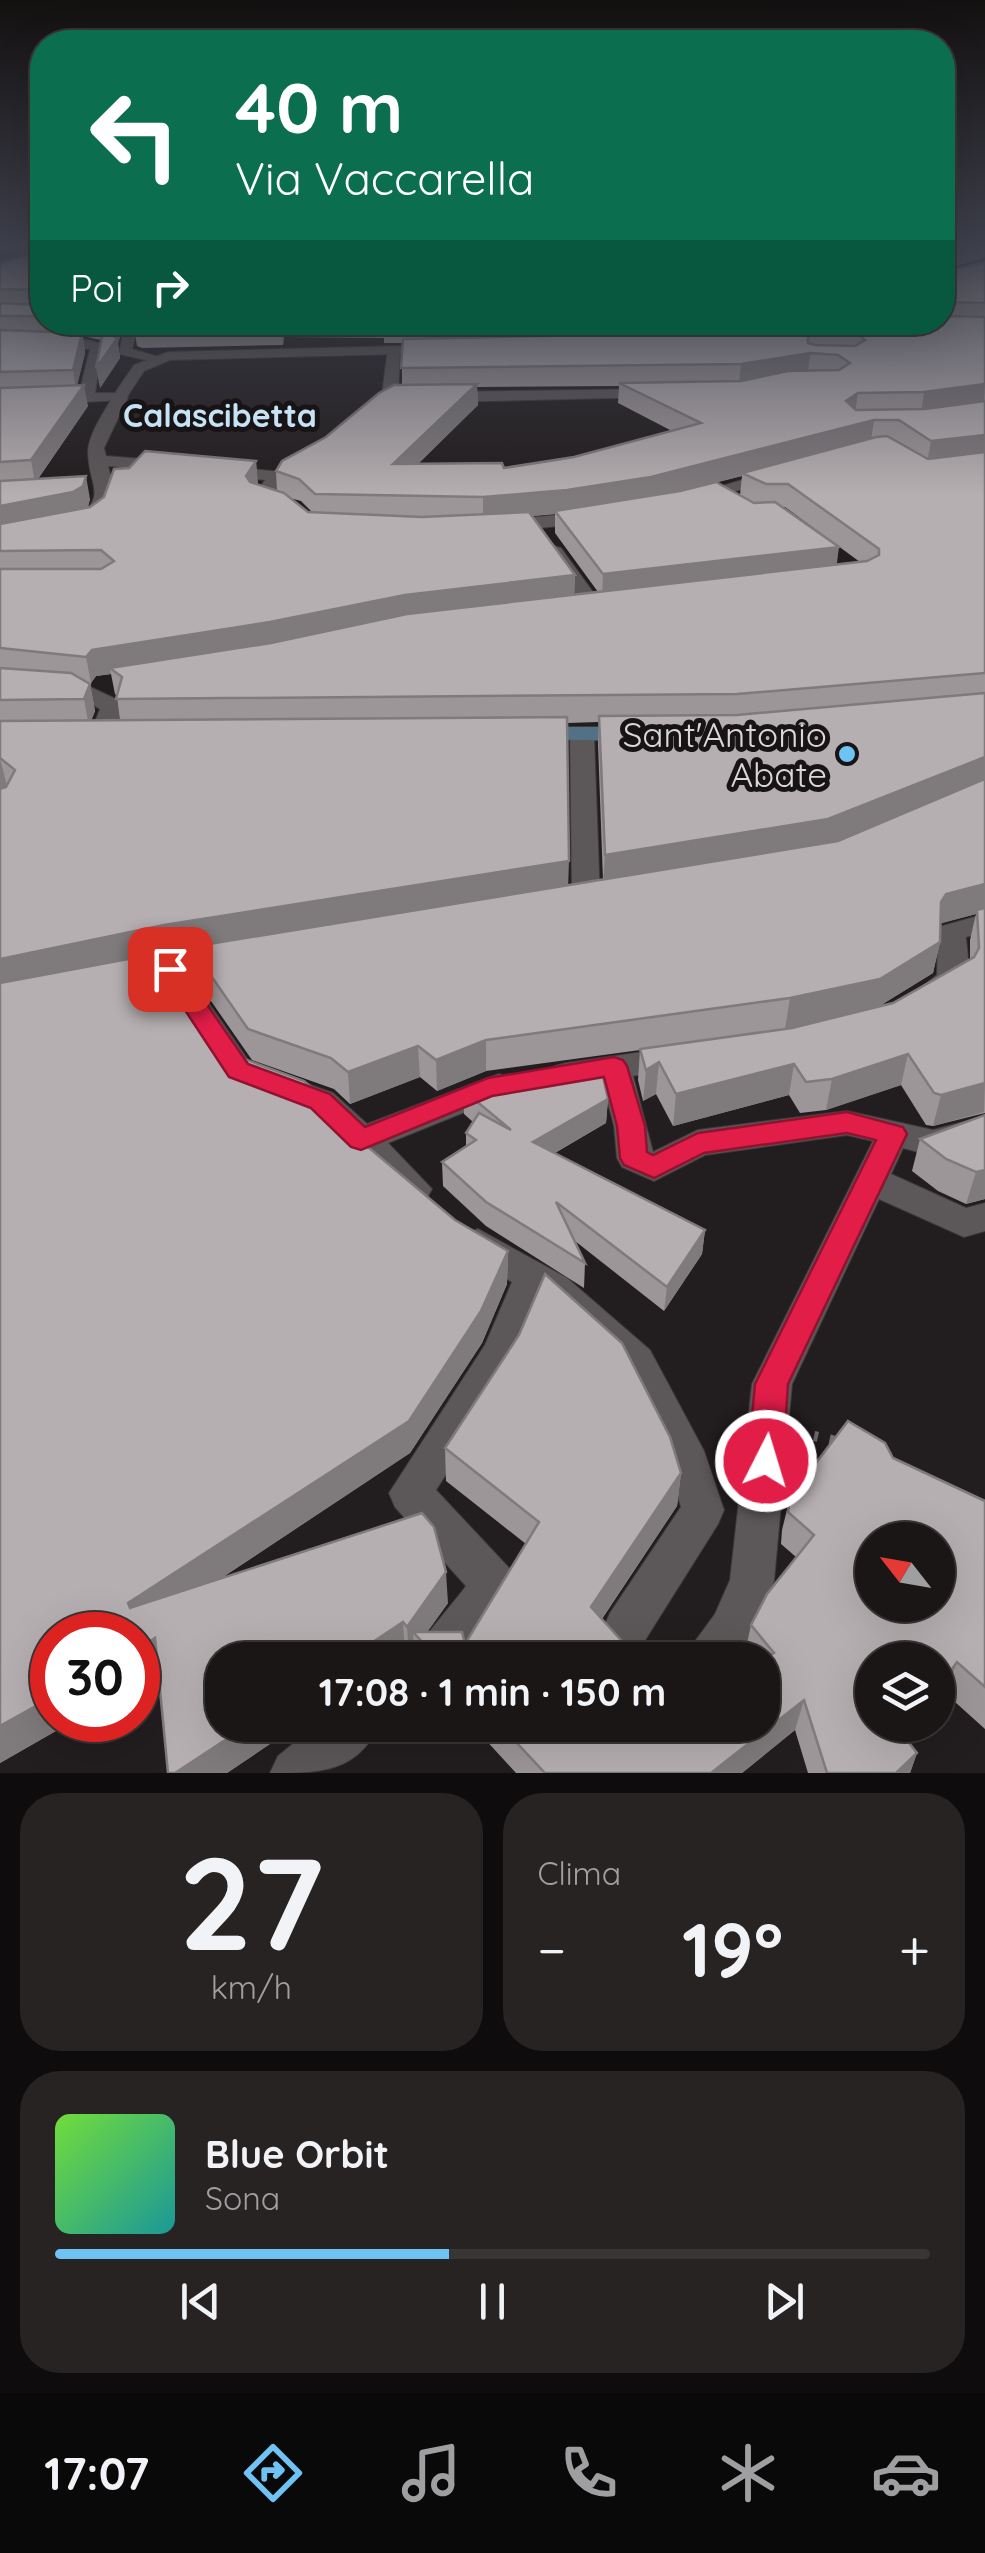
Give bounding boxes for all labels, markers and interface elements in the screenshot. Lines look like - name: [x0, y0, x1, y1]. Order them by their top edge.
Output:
- text: 40 m: [235, 63, 403, 151]
- icon: left: [70, 70, 200, 200]
- text: Via Vaccarella: [235, 150, 534, 206]
- icon: right: [143, 260, 198, 315]
- text: Poi: [70, 264, 123, 312]
- district label: Calascibetta: [123, 395, 317, 435]
- place label: Sant'Antonio Abate: [623, 712, 827, 796]
- marker: Sant'Antonio Abate: [836, 743, 858, 765]
- pin: [128, 927, 213, 1012]
- icon: arrive: [143, 942, 198, 997]
- position arrow: [714, 1409, 818, 1513]
- north arrow: [855, 1522, 955, 1622]
- map controls: [855, 1522, 955, 1742]
- speed limit sign: 30: [30, 1612, 160, 1742]
- button: layers: [855, 1642, 955, 1742]
- text: 17:08 · 1 min · 150 m: [319, 1668, 666, 1716]
- text: 27: [179, 1820, 324, 1983]
- text: Clima: [538, 1853, 621, 1893]
- text: 19°: [682, 1902, 783, 1996]
- text: −: [538, 1915, 566, 1984]
- text: +: [899, 1915, 930, 1984]
- text: km/h: [211, 1967, 292, 2007]
- text: Blue Orbit: [205, 2130, 389, 2178]
- text: Sona: [205, 2178, 280, 2218]
- icon: previous: [173, 2274, 228, 2329]
- icon: pause: [465, 2274, 520, 2329]
- icon: next: [757, 2274, 812, 2329]
- icon: directions: [238, 2438, 308, 2508]
- icon: music: [396, 2438, 466, 2508]
- icon: phone: [554, 2438, 624, 2508]
- icon: climate: [713, 2438, 783, 2508]
- icon: car: [871, 2438, 941, 2508]
- text: 17:07: [44, 2445, 149, 2501]

